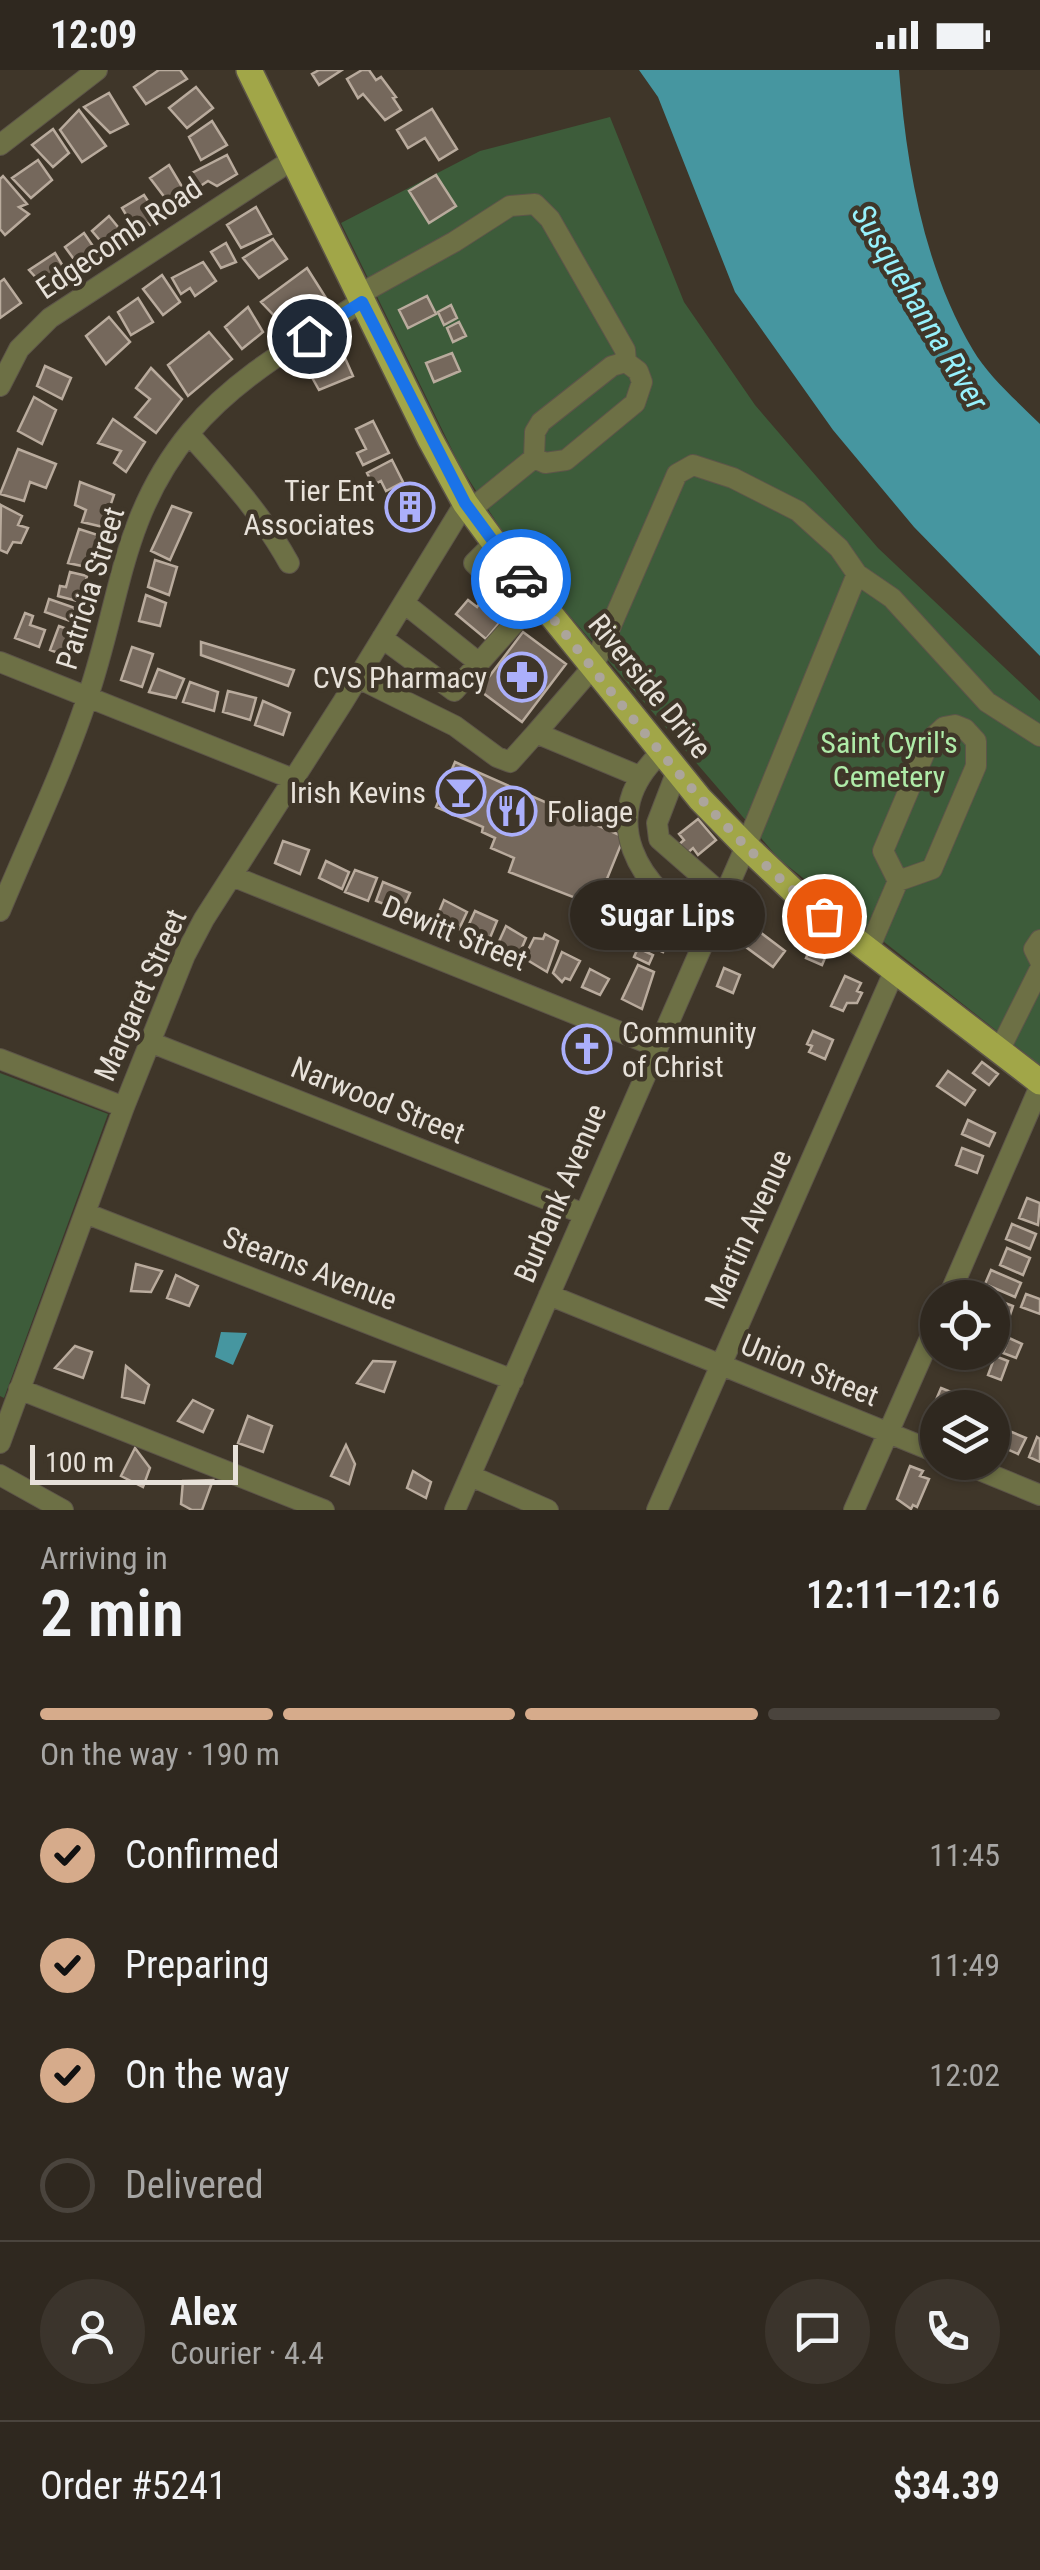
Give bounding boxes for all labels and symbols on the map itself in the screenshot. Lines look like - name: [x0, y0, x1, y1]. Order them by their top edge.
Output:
- street label: Edgecomb Road: [30, 170, 208, 306]
- water label: Susquehanna River: [844, 197, 997, 418]
- pin: [267, 294, 352, 379]
- place label: Tier Ent Associates: [244, 473, 375, 542]
- building icon: Tier Ent Associates: [384, 481, 436, 533]
- street label: Patricia Street: [49, 503, 131, 673]
- courier: [471, 529, 571, 629]
- street label: Riverside Drive: [581, 607, 719, 765]
- pharmacy icon: CVS Pharmacy: [496, 651, 548, 703]
- place label: CVS Pharmacy: [313, 660, 487, 695]
- park label: Saint Cyril's Cemetery: [820, 725, 958, 794]
- bar icon: Irish Kevins: [435, 766, 487, 818]
- place label: Irish Kevins: [290, 775, 426, 810]
- restaurant icon: Foliage: [486, 785, 538, 837]
- place label: Foliage: [547, 794, 633, 829]
- pin: [782, 874, 867, 959]
- callout: Sugar Lips: [569, 881, 764, 951]
- street label: Dewitt Street: [378, 888, 532, 978]
- street label: Margaret Street: [87, 904, 193, 1086]
- place label: Community of Christ: [622, 1015, 757, 1084]
- church icon: Community of Christ: [561, 1023, 613, 1075]
- street label: Narwood Street: [286, 1049, 470, 1151]
- street label: Burbank Avenue: [507, 1098, 613, 1288]
- street label: Martin Avenue: [697, 1144, 799, 1314]
- street label: Stearns Avenue: [218, 1219, 402, 1317]
- street label: Union Street: [736, 1327, 884, 1413]
- scale bar: [30, 1440, 238, 1484]

